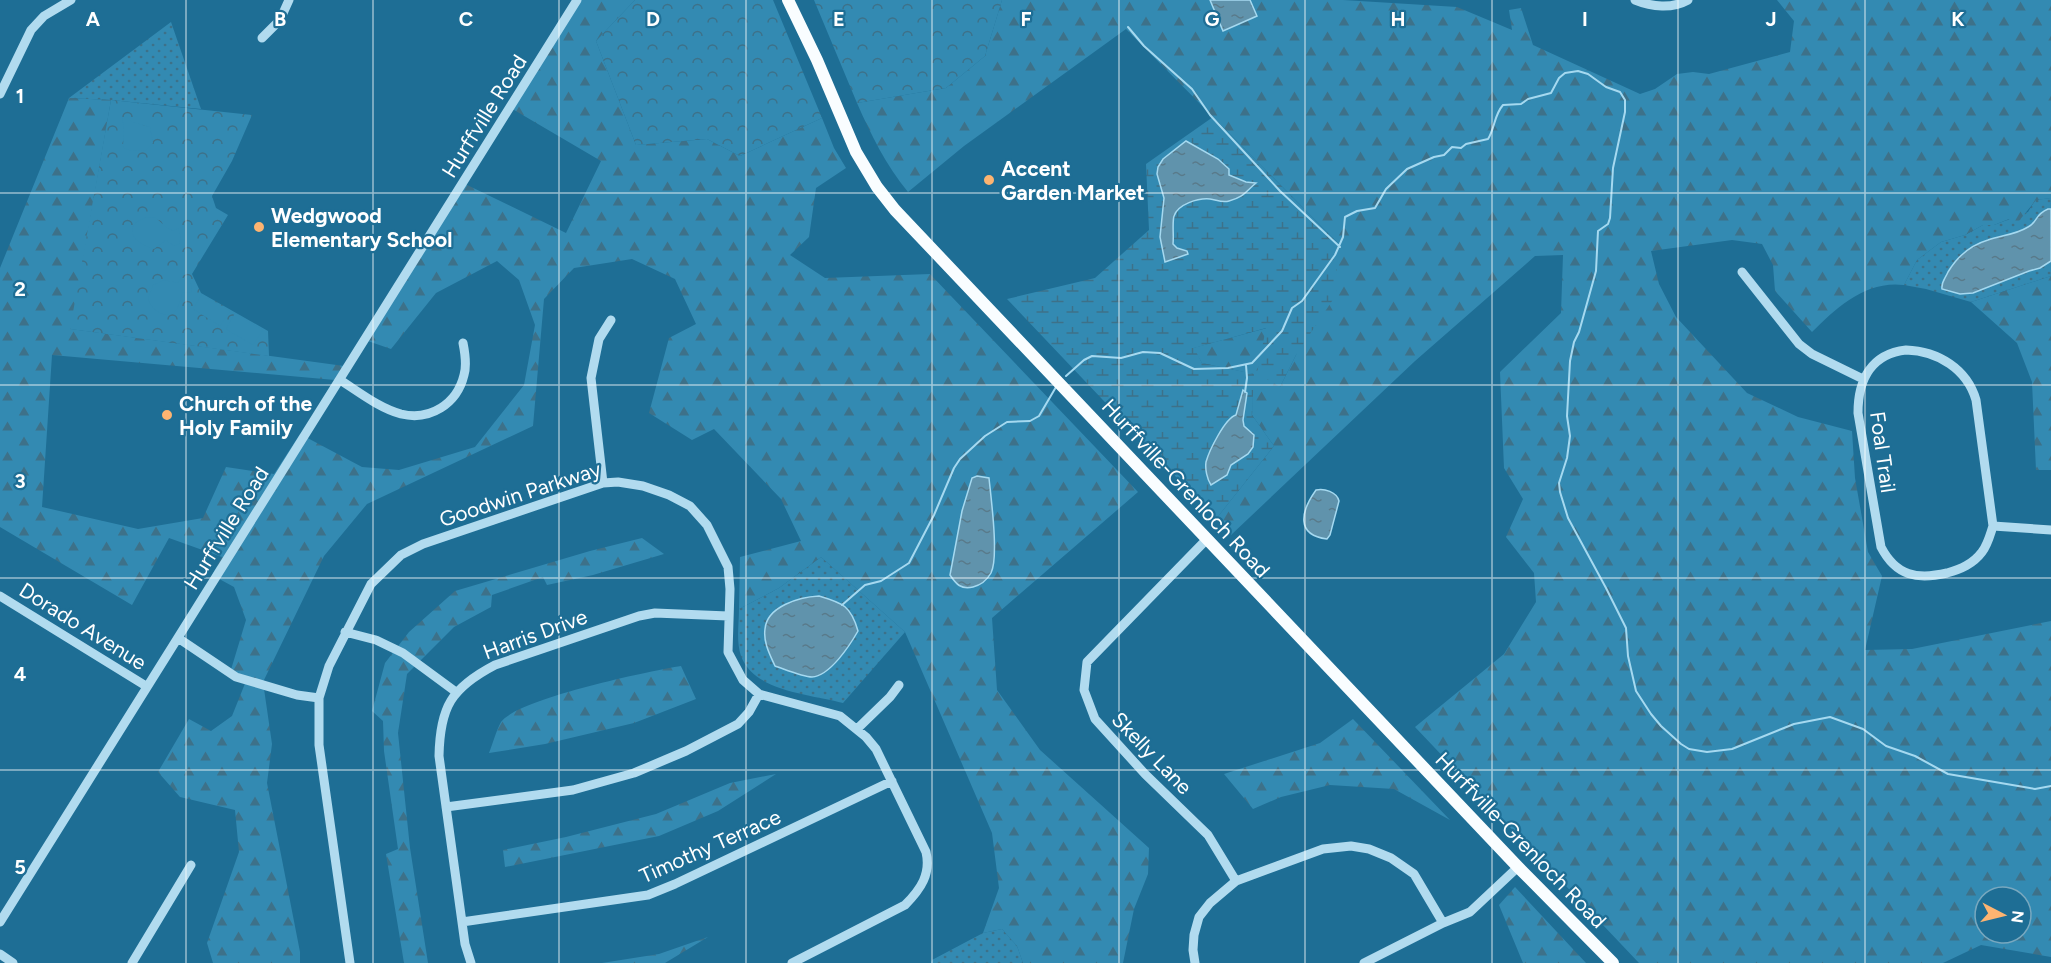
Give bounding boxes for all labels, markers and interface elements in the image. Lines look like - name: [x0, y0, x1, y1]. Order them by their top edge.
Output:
- text: A: [86, 7, 101, 31]
- text: B: [274, 7, 286, 31]
- text: C: [459, 7, 473, 31]
- text: D: [646, 7, 660, 31]
- text: E: [833, 7, 845, 31]
- text: F: [1020, 7, 1032, 31]
- text: G: [1205, 7, 1220, 31]
- text: H: [1391, 7, 1406, 31]
- text: I: [1582, 7, 1588, 31]
- text: J: [1765, 7, 1777, 31]
- text: K: [1951, 7, 1965, 31]
- street label: Hurffville Road: [436, 50, 532, 182]
- text: 1: [16, 84, 24, 108]
- place label: Accent Garden Market: [1001, 156, 1145, 205]
- marker: Accent Garden Market: [982, 173, 996, 187]
- place label: Wedgwood Elementary School: [271, 203, 452, 252]
- marker: Wedgwood Elementary School: [252, 220, 266, 234]
- text: 2: [14, 277, 26, 301]
- place label: Church of the Holy Family: [179, 391, 312, 440]
- street label: Hurffville-Grenloch Road: [1097, 394, 1275, 582]
- marker: Church of the Holy Family: [160, 408, 174, 422]
- street label: Foal Trail: [1865, 410, 1901, 494]
- street label: Goodwin Parkway: [436, 456, 604, 532]
- street label: Hurffville Road: [178, 462, 274, 594]
- text: 3: [14, 469, 26, 493]
- street label: Dorado Avenue: [15, 577, 151, 675]
- street label: Harris Drive: [479, 604, 591, 664]
- text: 4: [14, 662, 27, 686]
- street label: Skelly Lane: [1107, 707, 1197, 799]
- street label: Hurffville-Grenloch Road: [1430, 747, 1612, 933]
- street label: Timothy Terrace: [636, 804, 784, 888]
- text: 5: [14, 855, 26, 879]
- north arrow: [1973, 885, 2033, 945]
- text: N: [2007, 909, 2028, 924]

